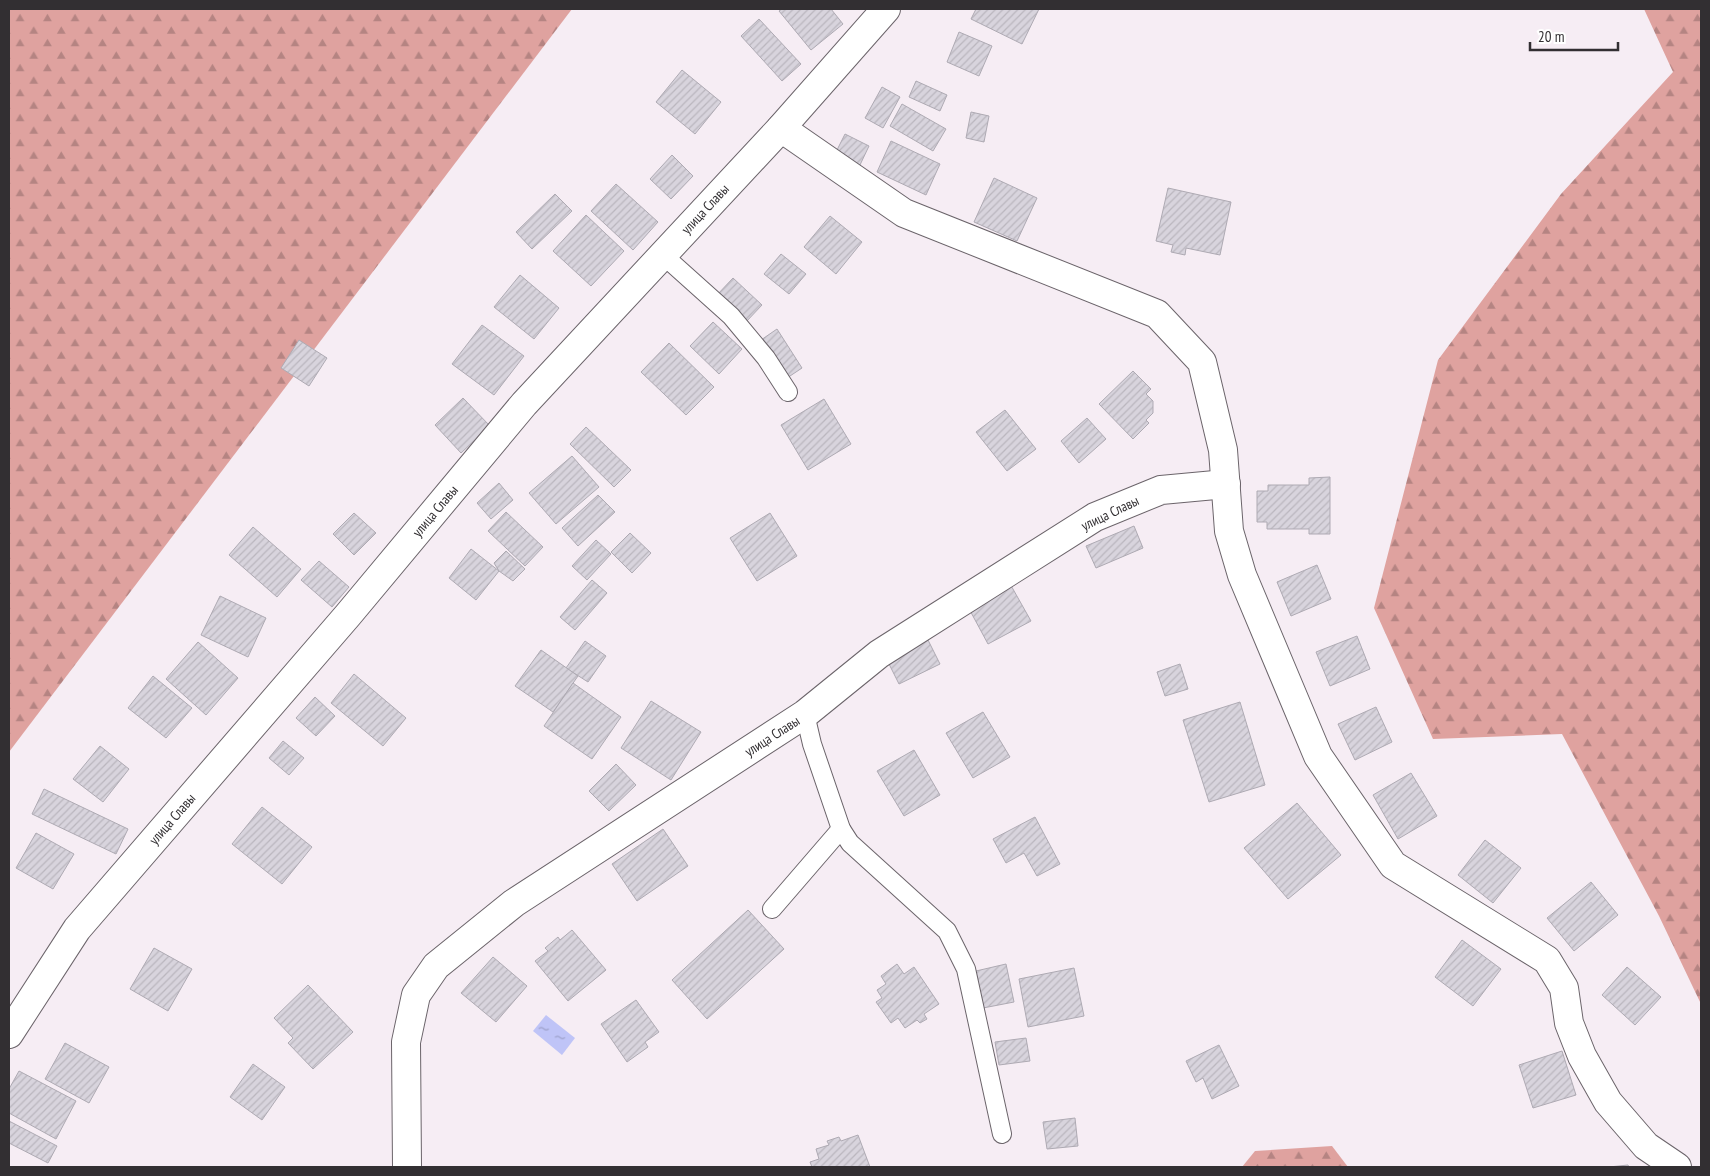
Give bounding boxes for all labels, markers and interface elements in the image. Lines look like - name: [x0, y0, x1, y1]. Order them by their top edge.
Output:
- scale bar: [1530, 20, 1618, 52]
- text: 20 m: [1538, 27, 1564, 46]
- street label: улица Славы: [677, 180, 733, 238]
- street label: улица Славы: [408, 481, 462, 541]
- street label: улица Славы: [1078, 491, 1142, 535]
- street label: улица Славы: [741, 712, 803, 760]
- street label: улица Славы: [145, 790, 199, 848]

